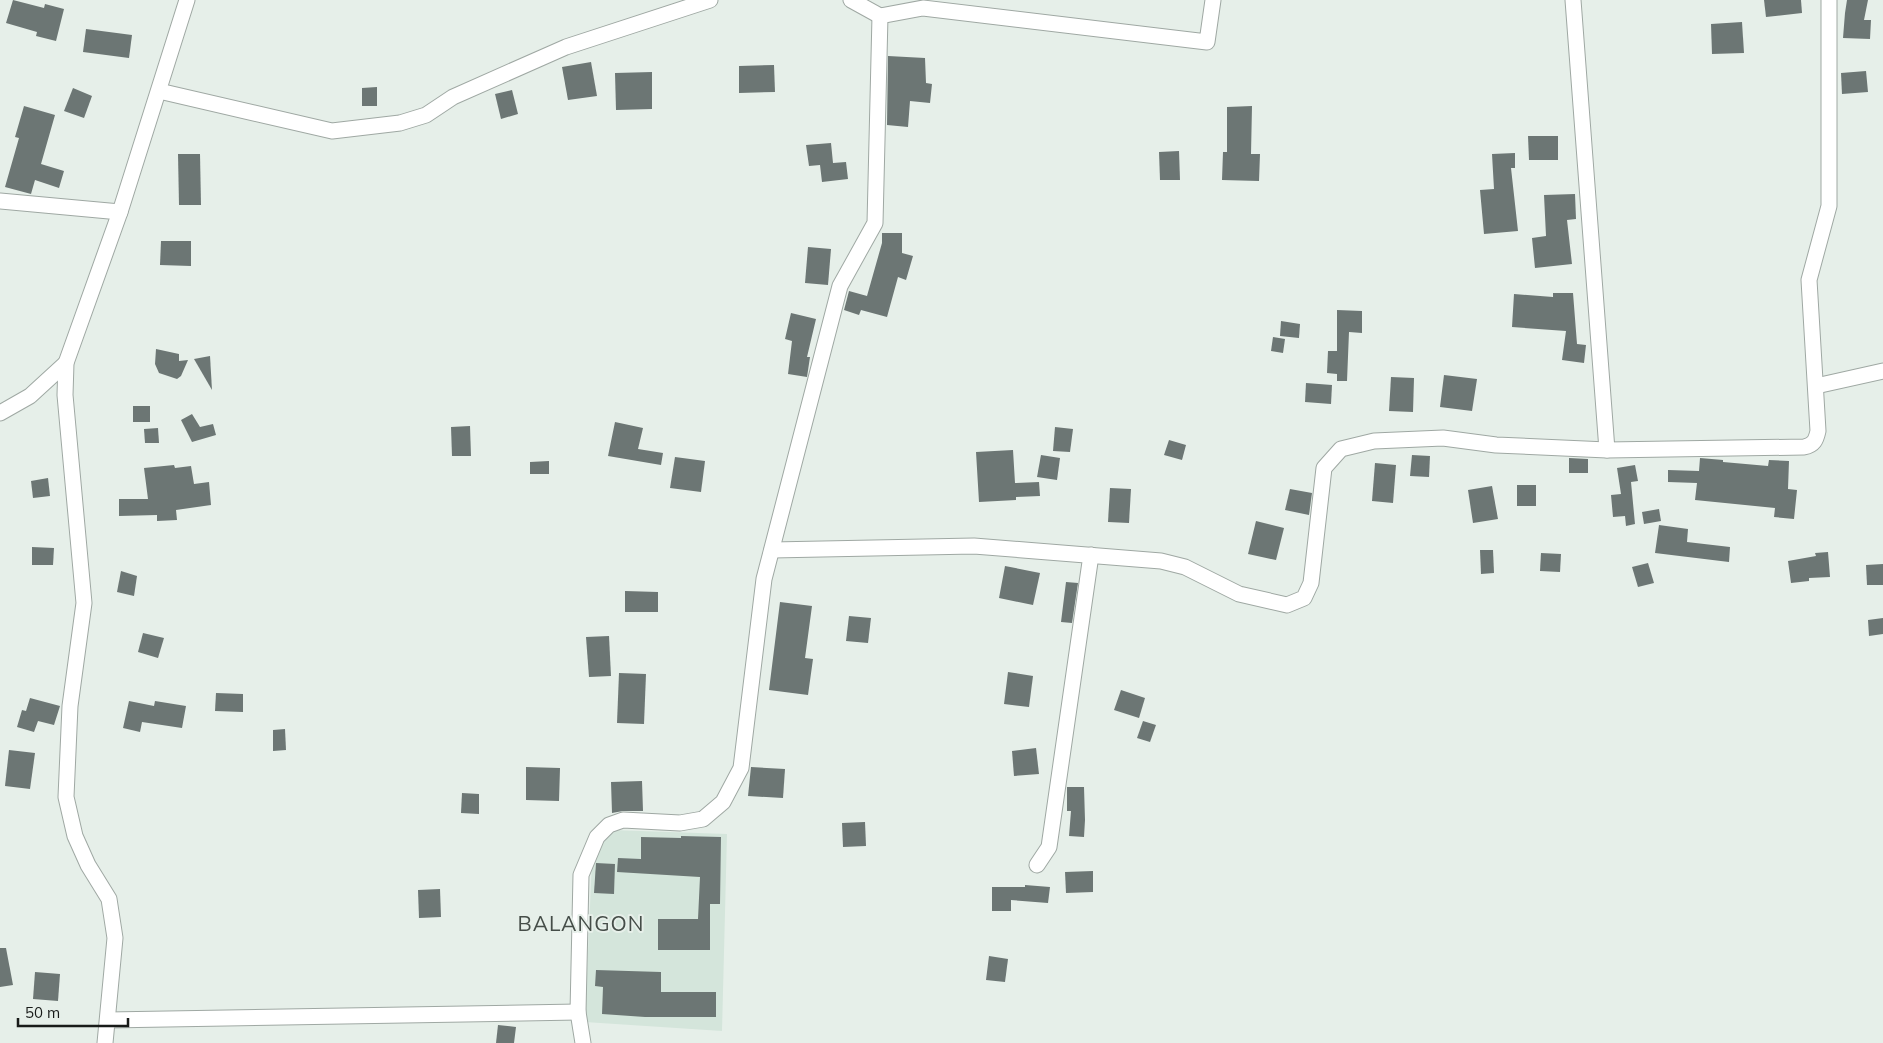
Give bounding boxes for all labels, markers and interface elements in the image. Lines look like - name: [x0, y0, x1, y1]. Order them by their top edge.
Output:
- district label: BALANGON: [518, 910, 644, 936]
- scale bar: [18, 996, 128, 1028]
- text: 50 m: [25, 1003, 60, 1022]

